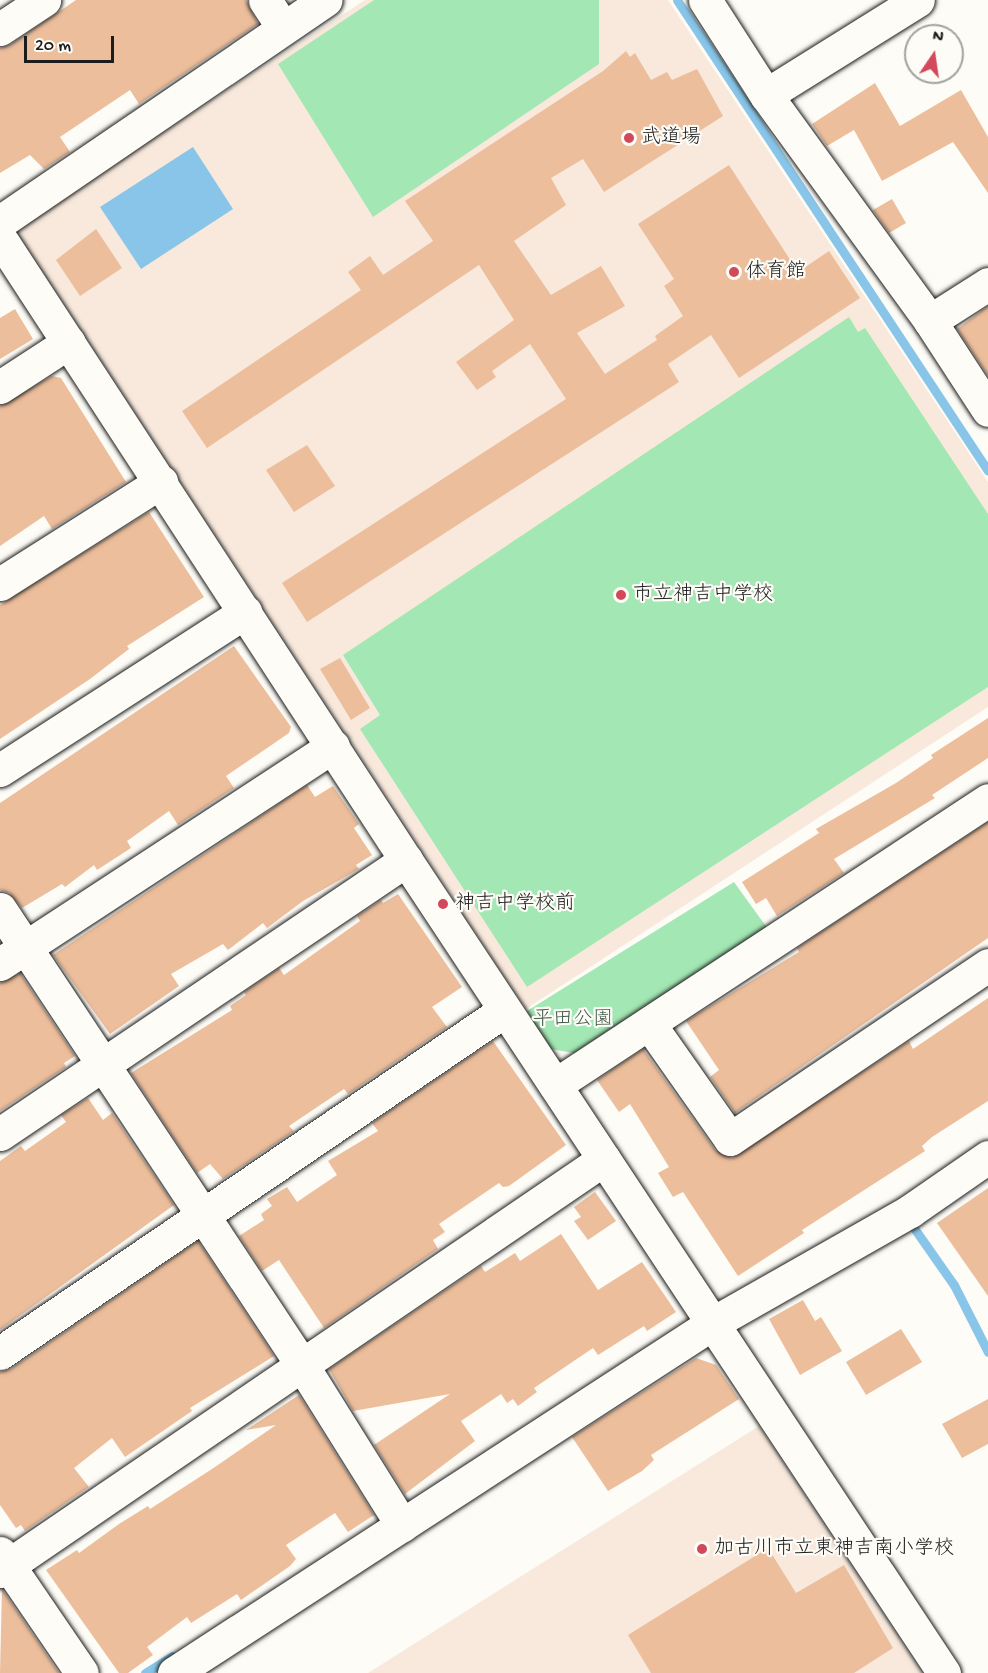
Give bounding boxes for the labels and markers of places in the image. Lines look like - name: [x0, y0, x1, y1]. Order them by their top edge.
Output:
- place label: 武道場: [641, 126, 701, 150]
- marker: 武道場: [622, 131, 636, 145]
- place label: 体育館: [746, 260, 806, 284]
- marker: 体育館: [727, 265, 741, 279]
- place label: 市立神吉中学校: [633, 583, 773, 607]
- marker: 市立神吉中学校: [614, 588, 628, 602]
- place label: 神吉中学校前: [455, 892, 575, 916]
- marker: 神吉中学校前: [436, 897, 450, 911]
- place label: 加古川市立東神吉南小学校: [714, 1537, 954, 1561]
- marker: 加古川市立東神吉南小学校: [695, 1542, 709, 1556]

